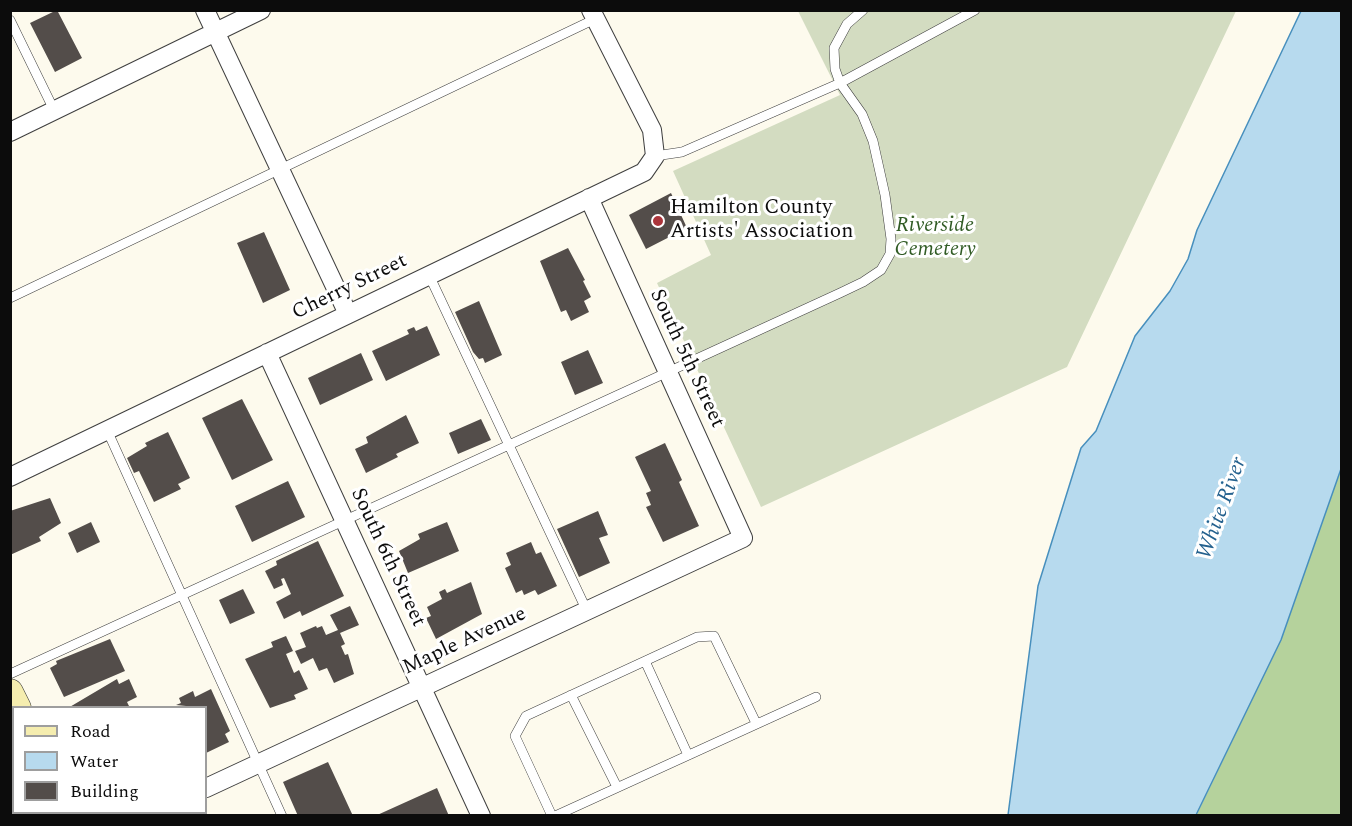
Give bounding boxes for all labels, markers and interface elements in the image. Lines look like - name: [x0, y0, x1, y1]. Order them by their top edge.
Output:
- place label: Hamilton County Artists' Association: [670, 196, 853, 246]
- marker: Hamilton County Artists' Association: [651, 214, 665, 228]
- park label: Riverside Cemetery: [894, 214, 976, 264]
- street label: Cherry Street: [288, 249, 412, 327]
- street label: South 5th Street: [643, 286, 729, 432]
- water label: White River: [1192, 454, 1254, 564]
- street label: South 6th Street: [344, 485, 430, 631]
- street label: Maple Avenue: [399, 602, 531, 682]
- legend: [12, 706, 207, 814]
- text: Road: [70, 718, 111, 745]
- text: Water: [70, 748, 118, 775]
- text: Building: [70, 778, 139, 805]

